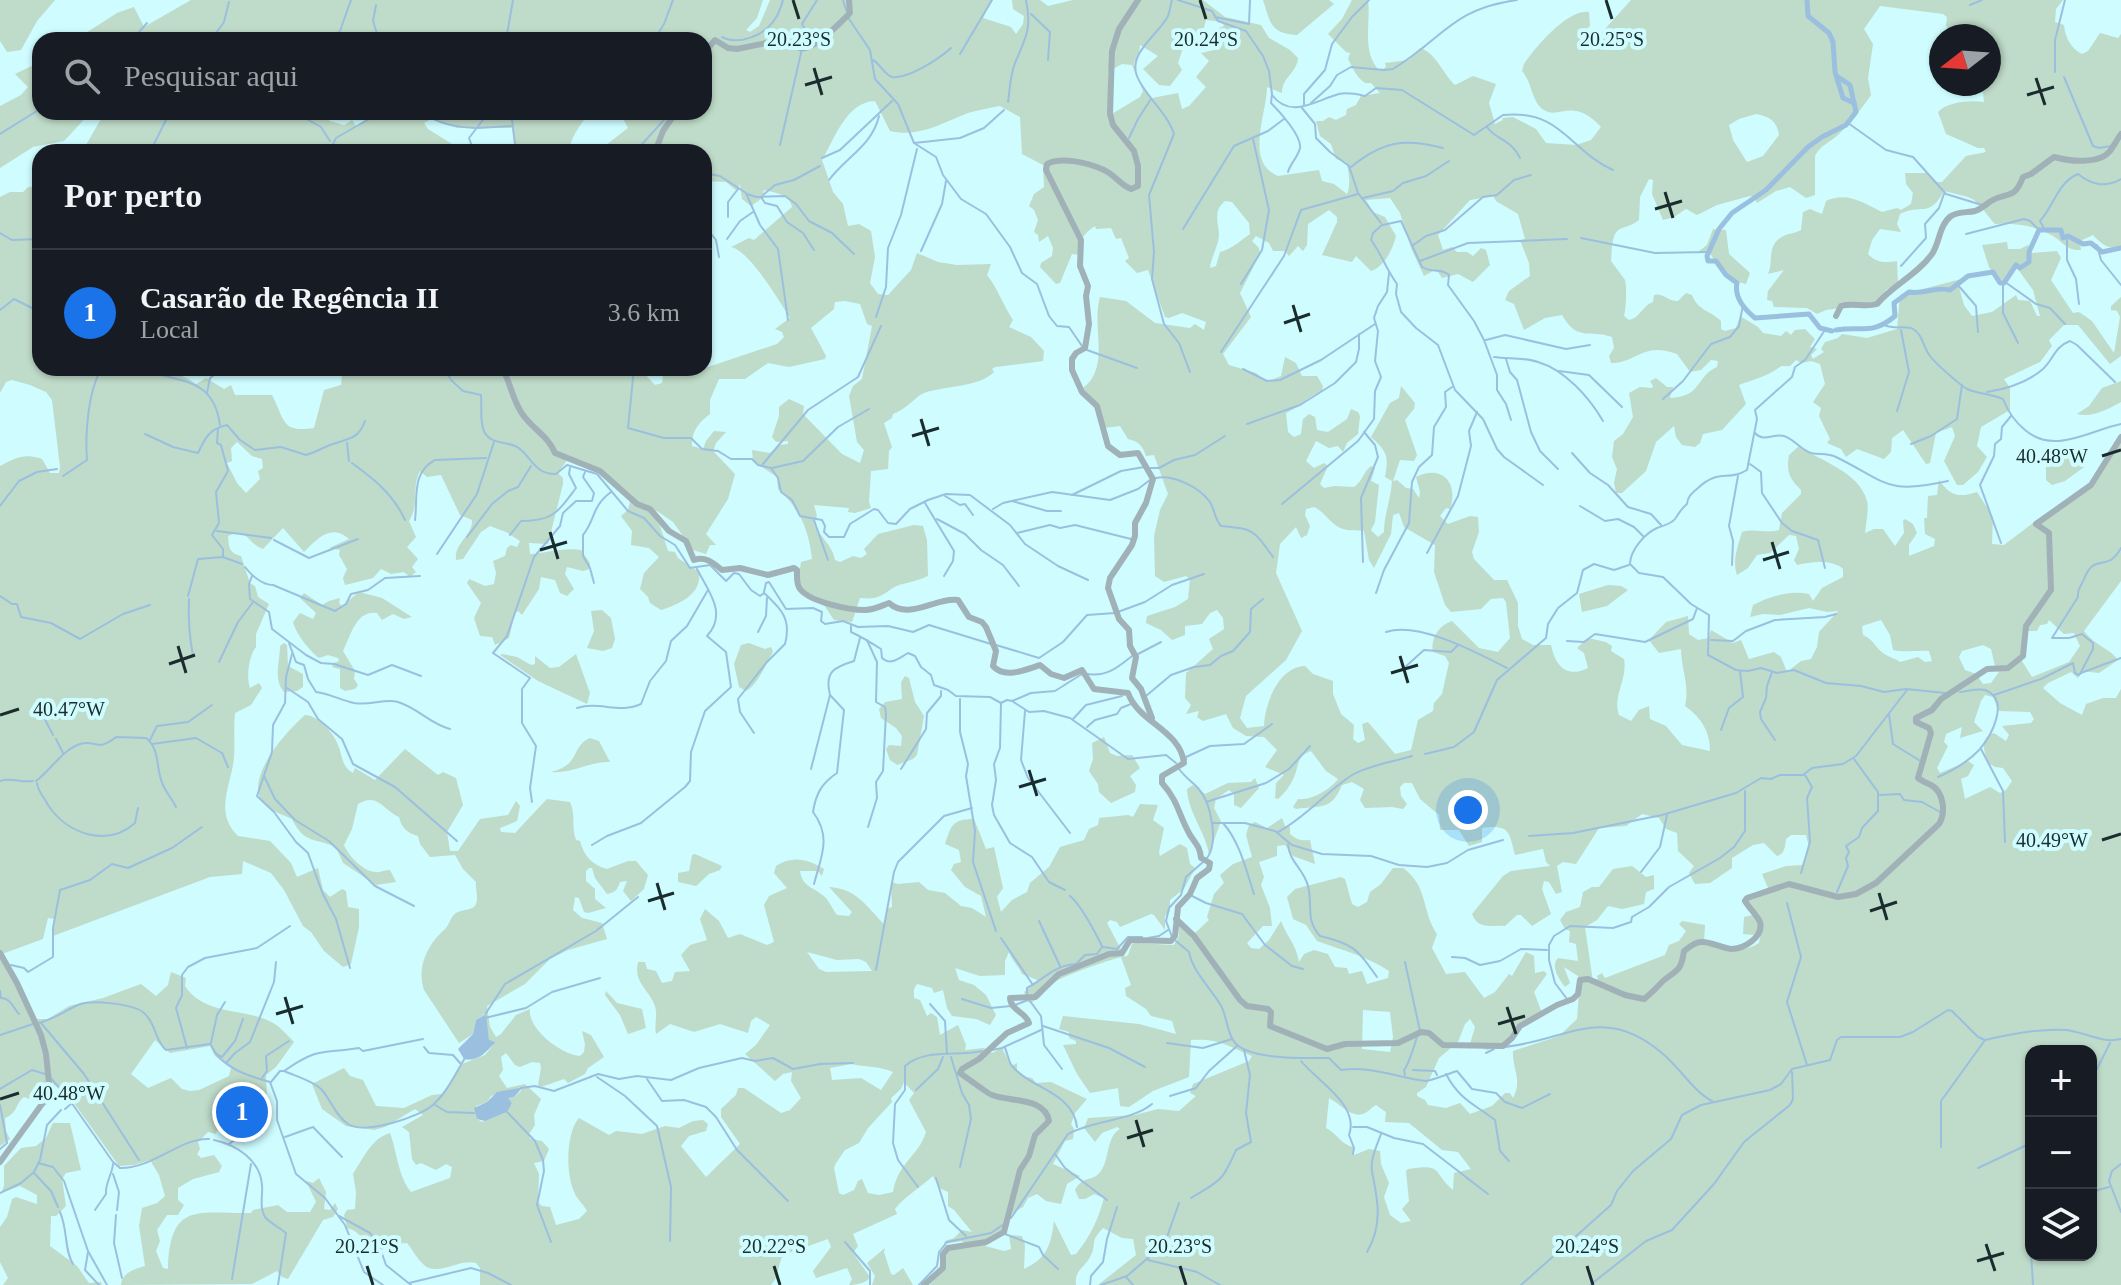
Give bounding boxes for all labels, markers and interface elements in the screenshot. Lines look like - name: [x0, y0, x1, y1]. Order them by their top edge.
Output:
- north arrow: [1929, 24, 2001, 96]
- text: 20.23°S: [767, 28, 831, 50]
- text: 20.24°S: [1174, 28, 1238, 50]
- text: 20.25°S: [1580, 28, 1644, 50]
- search box: [32, 32, 712, 120]
- icon: search: [60, 54, 104, 98]
- text: Pesquisar aqui: [124, 59, 298, 92]
- text: Por perto: [64, 177, 202, 214]
- text: Casarão de Regência II: [140, 281, 439, 314]
- text: 1: [84, 298, 97, 327]
- text: 3.6 km: [608, 298, 680, 327]
- text: Local: [140, 315, 199, 344]
- text: 40.48°W: [2016, 445, 2088, 467]
- text: 40.47°W: [33, 698, 105, 720]
- your location: [1448, 790, 1488, 830]
- text: 40.49°W: [2016, 829, 2088, 851]
- map controls: [2025, 1045, 2097, 1261]
- button: +: [2025, 1045, 2097, 1117]
- text: 40.48°W: [33, 1082, 105, 1104]
- pin: 1: [216, 1082, 268, 1142]
- button: −: [2025, 1117, 2097, 1189]
- button: layers: [2025, 1189, 2097, 1261]
- text: 20.21°S: [335, 1235, 399, 1257]
- text: 20.22°S: [742, 1235, 806, 1257]
- text: 20.23°S: [1148, 1235, 1212, 1257]
- text: 20.24°S: [1555, 1235, 1619, 1257]

